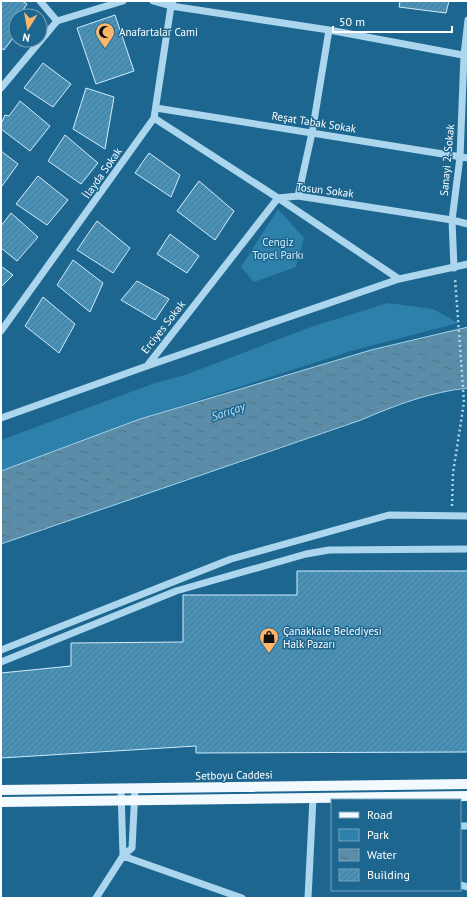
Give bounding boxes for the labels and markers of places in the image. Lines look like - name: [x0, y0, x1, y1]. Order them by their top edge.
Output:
- mosque icon: Anafartalar Cami: [94, 21, 116, 49]
- place label: Anafartalar Cami: [119, 25, 198, 39]
- place label: Çanakkale Belediyesi Halk Pazarı: [283, 624, 382, 651]
- shop icon: Çanakkale Belediyesi Halk Pazarı: [258, 626, 280, 654]

